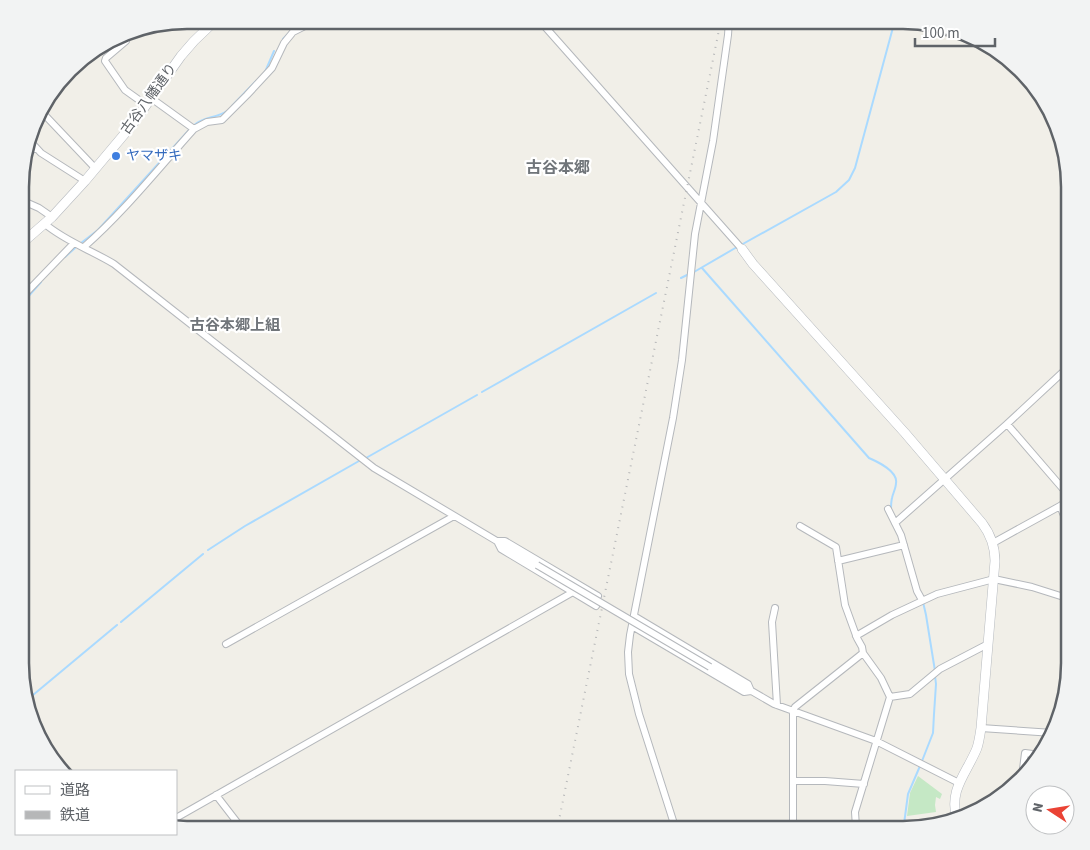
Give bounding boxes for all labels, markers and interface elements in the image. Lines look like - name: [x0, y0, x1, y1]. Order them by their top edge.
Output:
- scale bar: [915, 15, 995, 47]
- text: 100 m: [922, 23, 960, 44]
- street label: 古谷八幡通り: [116, 59, 182, 139]
- place label: ヤマザキ: [126, 146, 182, 166]
- marker: ヤマザキ: [110, 150, 122, 162]
- district label: 古谷本郷: [526, 157, 590, 179]
- district label: 古谷本郷上組: [190, 315, 280, 336]
- legend: [15, 770, 178, 835]
- text: 道路: [60, 780, 90, 801]
- north arrow: [1025, 785, 1075, 835]
- text: N: [1028, 801, 1049, 814]
- text: 鉄道: [60, 805, 90, 826]

